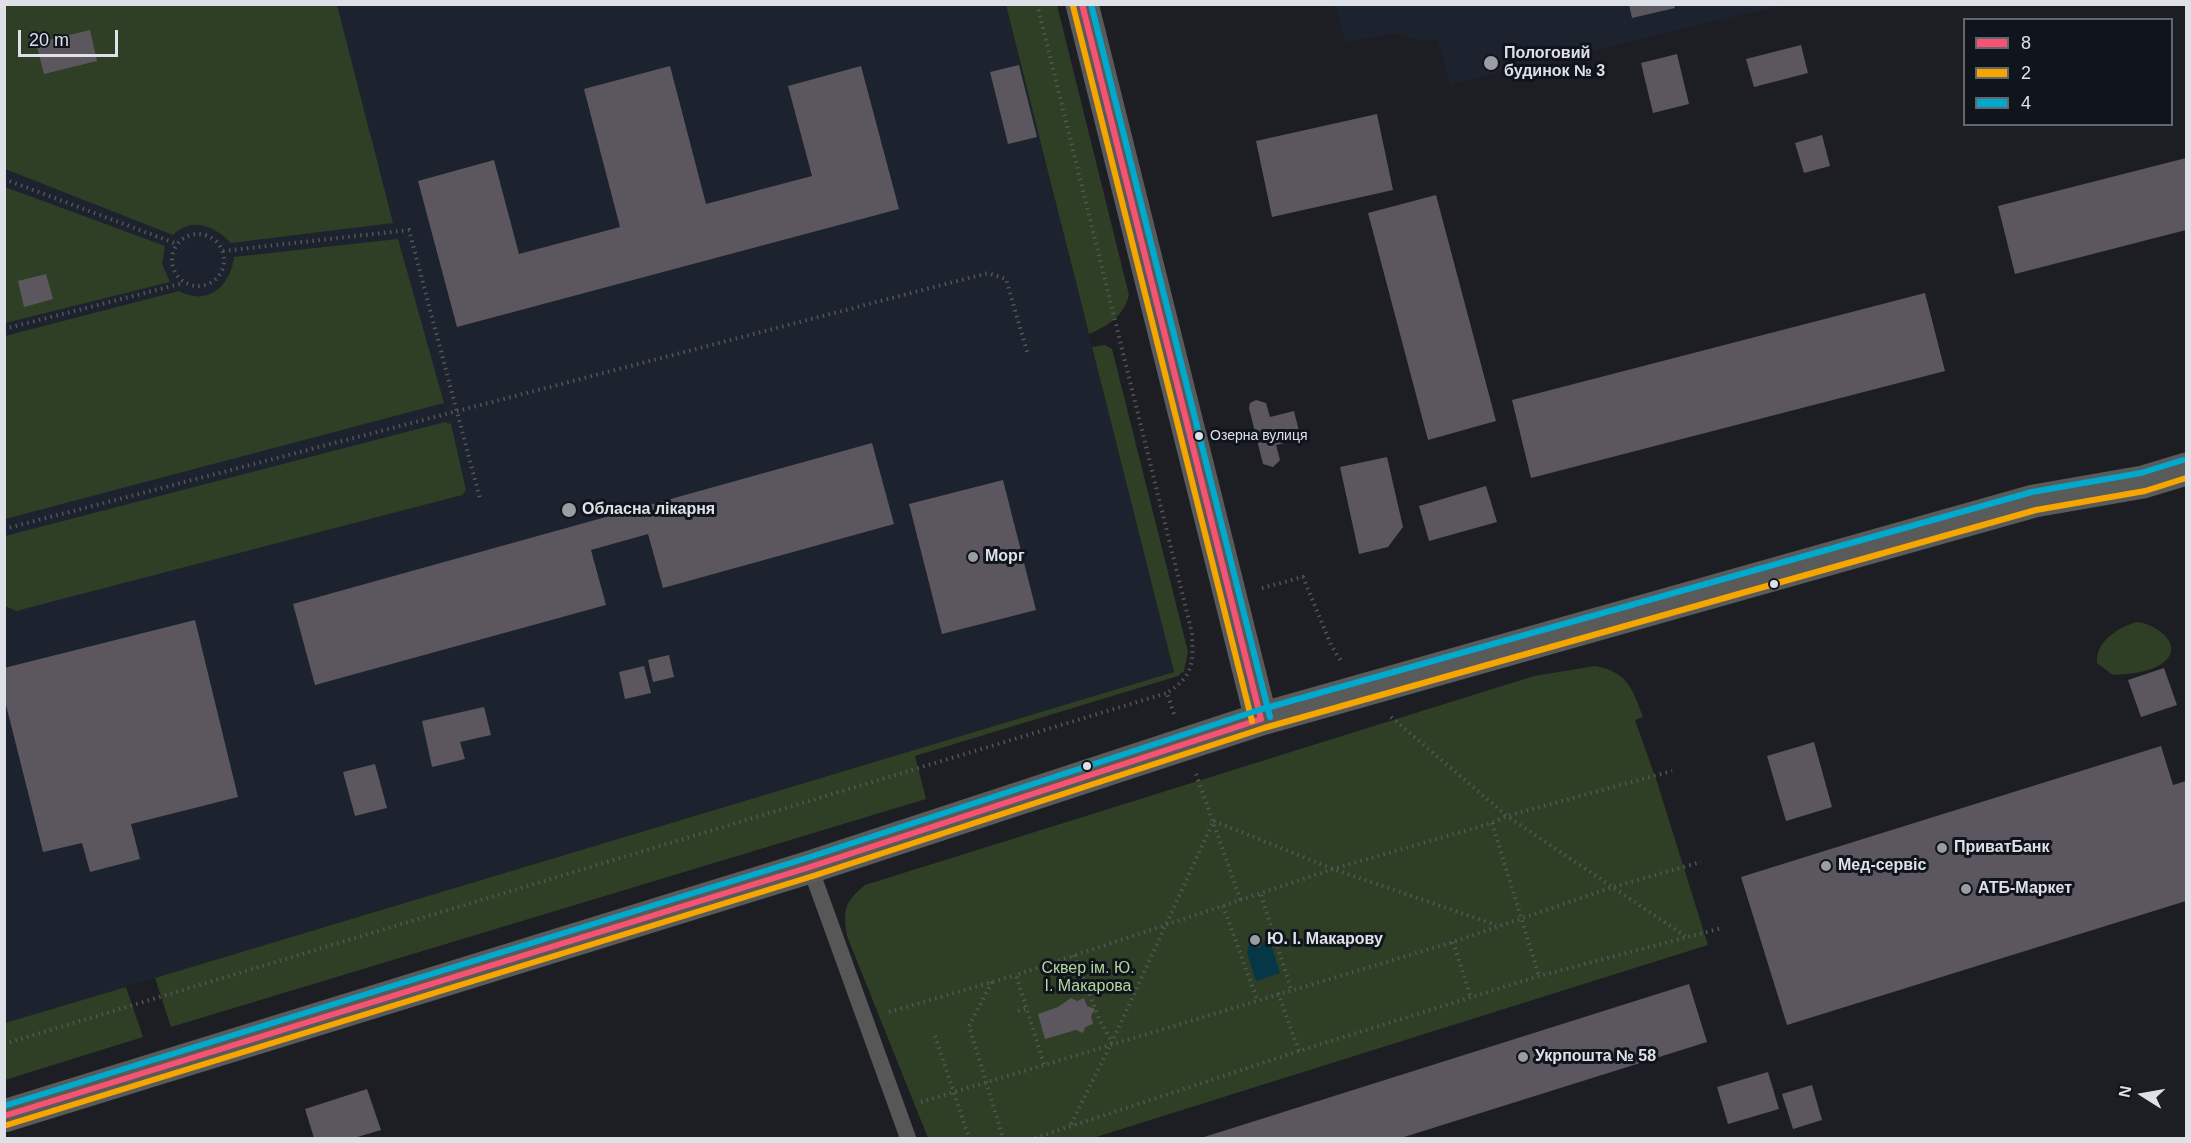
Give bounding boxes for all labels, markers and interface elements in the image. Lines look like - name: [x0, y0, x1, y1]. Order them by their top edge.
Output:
- scale bar: [21, 18, 122, 56]
- legend: [1963, 18, 2173, 126]
- text: 20 m: [29, 30, 69, 50]
- text: 8: [2021, 33, 2031, 53]
- place label: Пологовий будинок № 3: [1504, 44, 1605, 82]
- marker: Пологовий будинок № 3: [1482, 54, 1500, 72]
- text: 2: [2021, 63, 2031, 83]
- text: 4: [2021, 93, 2031, 113]
- place label: Озерна вулиця: [1210, 428, 1308, 444]
- marker: Озерна вулиця: [1193, 430, 1205, 442]
- place label: Обласна лікарня: [582, 500, 715, 520]
- marker: Обласна лікарня: [560, 501, 578, 519]
- place label: Морг: [985, 547, 1025, 567]
- marker: Морг: [966, 550, 980, 564]
- unlabelled marker: [1768, 578, 1780, 590]
- unlabelled marker: [1081, 760, 1093, 772]
- place label: ПриватБанк: [1954, 838, 2050, 858]
- marker: ПриватБанк: [1935, 841, 1949, 855]
- place label: Мед-сервіс: [1838, 856, 1926, 876]
- marker: Мед-сервіс: [1819, 859, 1833, 873]
- place label: АТБ-Маркет: [1978, 879, 2072, 899]
- marker: АТБ-Маркет: [1959, 882, 1973, 896]
- place label: Ю. І. Макарову: [1267, 930, 1383, 950]
- marker: Ю. І. Макарову: [1248, 933, 1262, 947]
- park label: Сквер ім. Ю. І. Макарова: [1041, 959, 1135, 997]
- place label: Укрпошта № 58: [1535, 1047, 1656, 1067]
- marker: Укрпошта № 58: [1516, 1050, 1530, 1064]
- north arrow: [2113, 1065, 2173, 1125]
- text: N: [2115, 1084, 2134, 1099]

